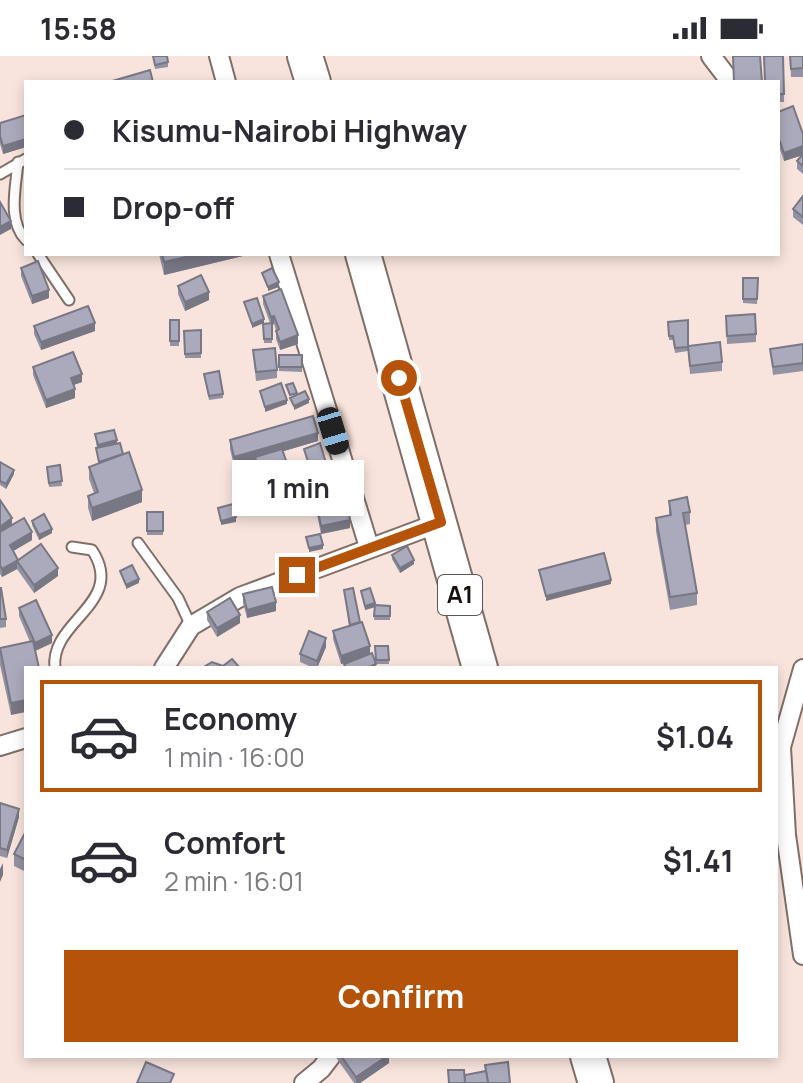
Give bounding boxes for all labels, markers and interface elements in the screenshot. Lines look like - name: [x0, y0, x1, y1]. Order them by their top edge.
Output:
- text: 15:58: [40, 8, 117, 49]
- text: Kisumu-Nairobi Highway: [112, 110, 467, 151]
- text: Drop-off: [112, 187, 234, 228]
- route start: [381, 360, 417, 396]
- car: [315, 405, 351, 457]
- callout: 1 min: [231, 459, 363, 515]
- text: 1 min: [266, 470, 330, 506]
- route end: [279, 557, 315, 593]
- road number: A1: [438, 575, 482, 615]
- text: Economy: [164, 698, 297, 739]
- icon: car: [68, 700, 140, 772]
- text: $1.04: [656, 716, 734, 757]
- text: 1 min · 16:00: [164, 739, 305, 775]
- text: Comfort: [164, 822, 286, 863]
- icon: car: [68, 824, 140, 896]
- text: $1.41: [663, 840, 734, 881]
- text: 2 min · 16:01: [164, 863, 304, 899]
- button: Confirm: [64, 950, 738, 1042]

